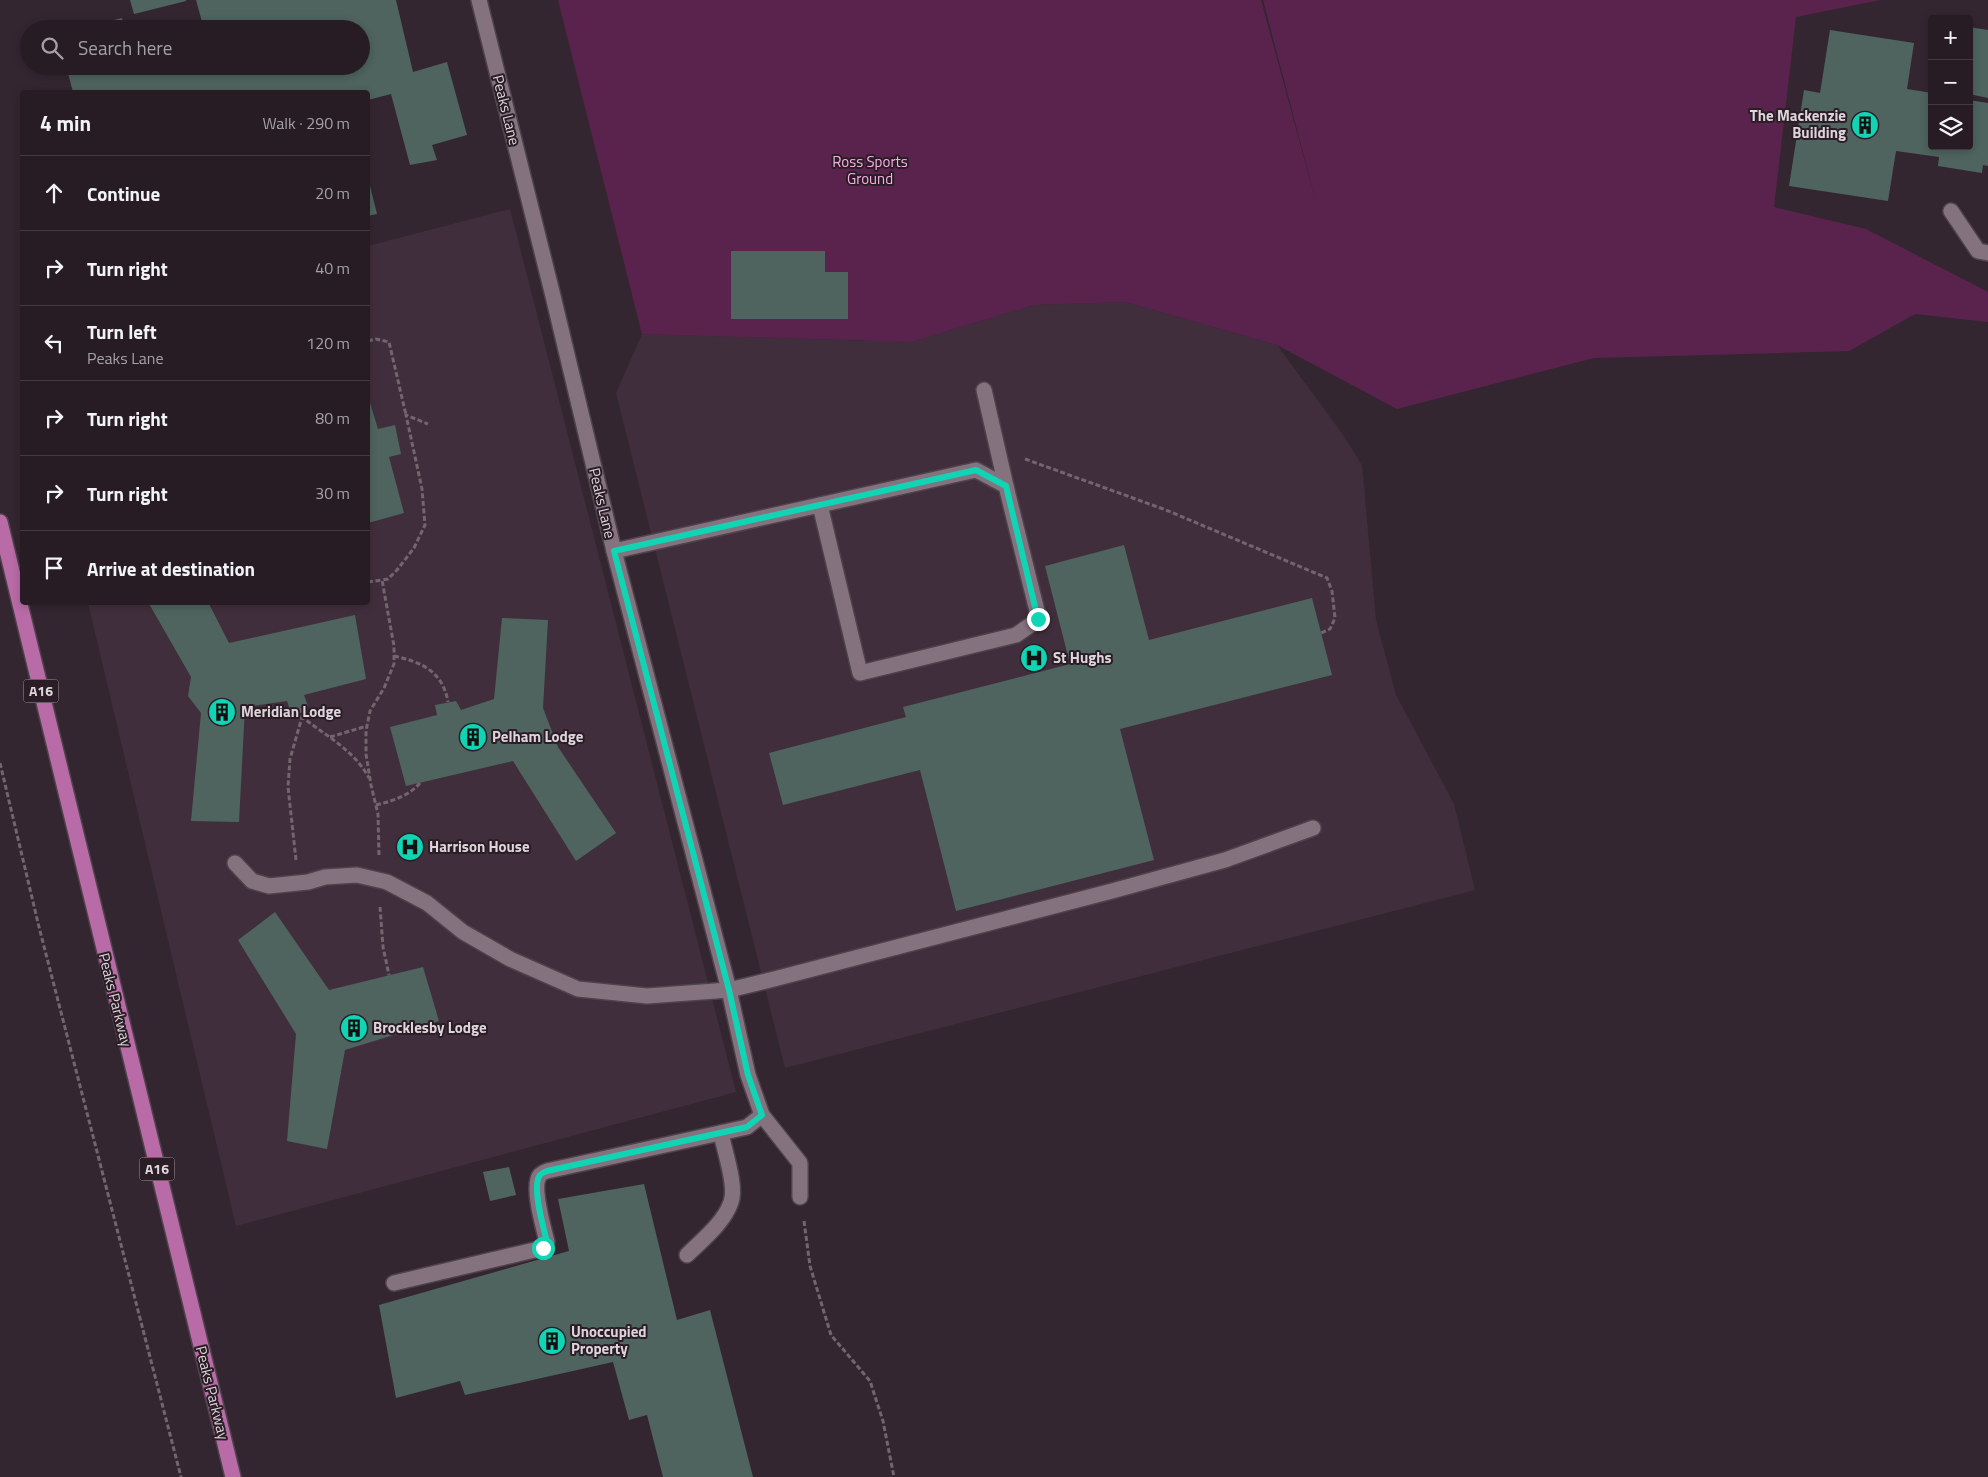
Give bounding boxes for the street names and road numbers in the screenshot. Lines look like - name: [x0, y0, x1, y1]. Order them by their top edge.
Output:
- street label: Peaks Lane: [487, 72, 526, 147]
- street label: Peaks Lane: [583, 465, 622, 540]
- road number: A16: [23, 679, 58, 702]
- street label: Peaks Parkway: [93, 950, 138, 1049]
- road number: A16: [140, 1158, 174, 1180]
- street label: Peaks Parkway: [190, 1343, 235, 1442]

